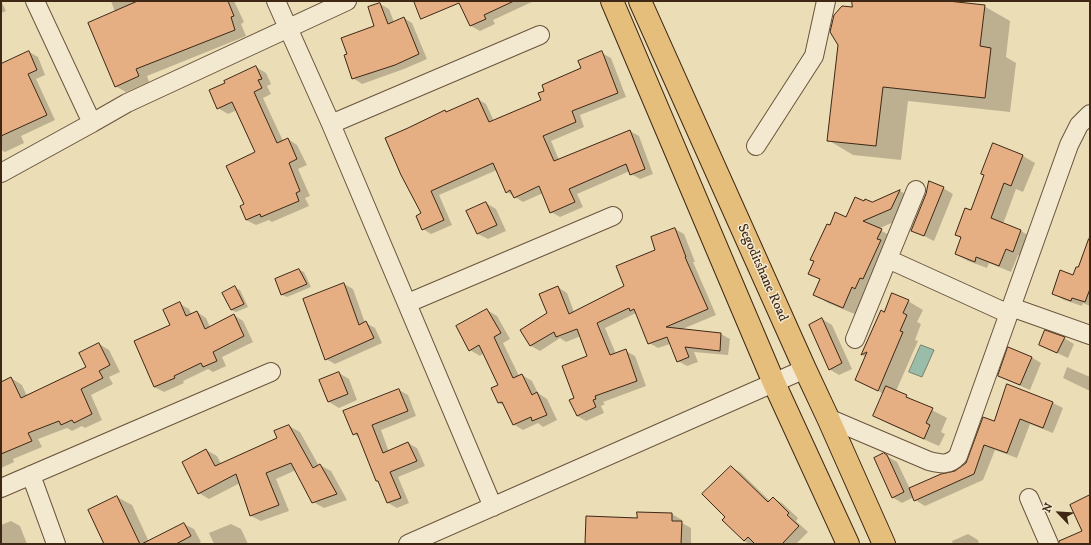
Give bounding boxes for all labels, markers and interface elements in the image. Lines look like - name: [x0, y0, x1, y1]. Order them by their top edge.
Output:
- street label: Segoditshane Road: [733, 222, 791, 324]
- north arrow: [1039, 493, 1079, 533]
- text: N: [1040, 501, 1056, 515]

